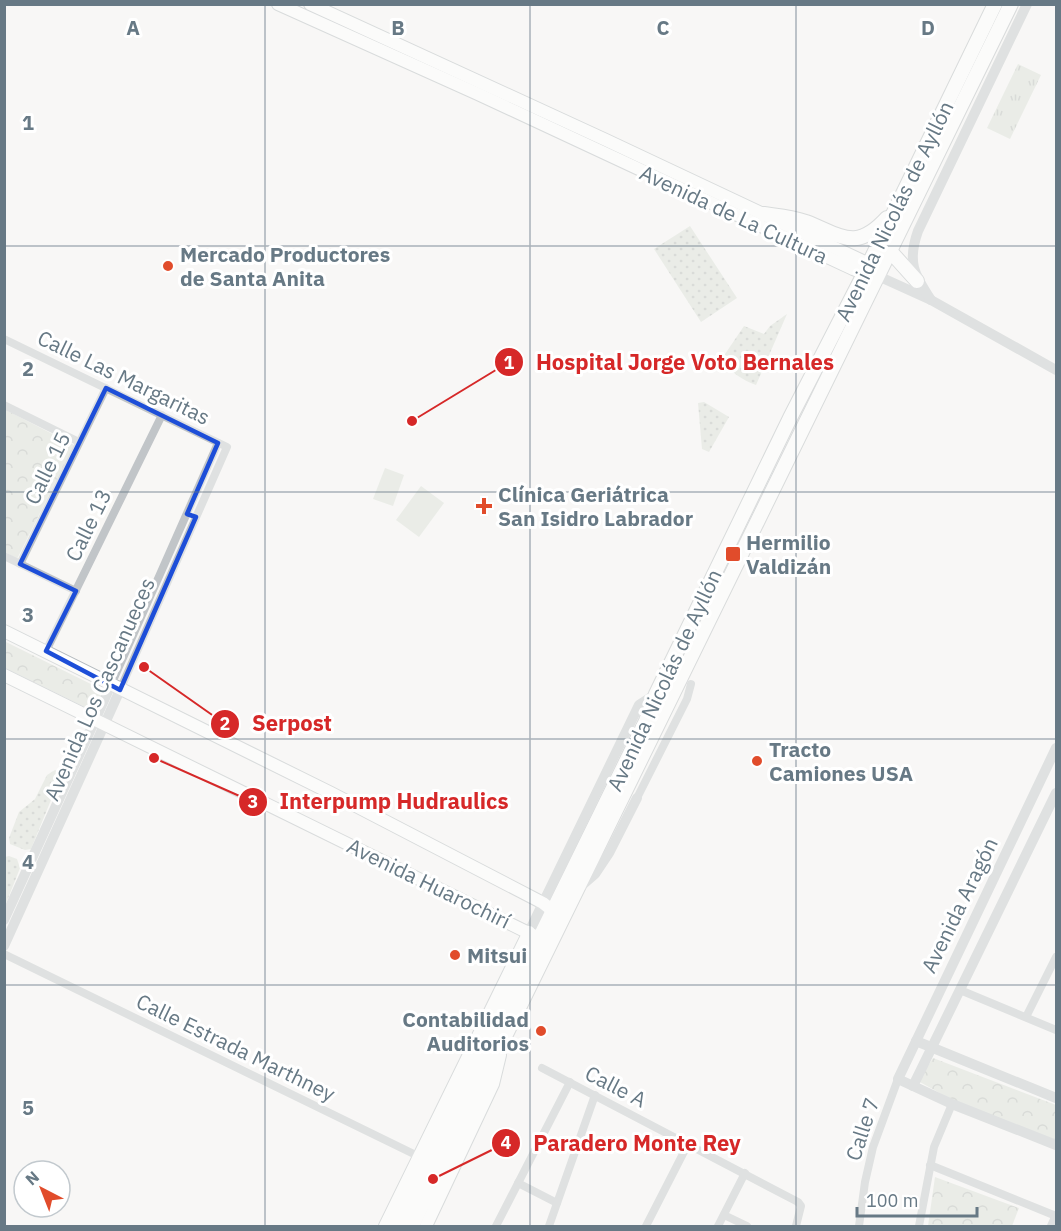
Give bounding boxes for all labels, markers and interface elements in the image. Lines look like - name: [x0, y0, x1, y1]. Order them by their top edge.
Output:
- text: A: [126, 14, 140, 41]
- text: B: [391, 14, 405, 41]
- text: C: [656, 14, 670, 41]
- text: D: [921, 14, 935, 41]
- street label: Avenida Nicolás de Ayllón: [828, 96, 960, 326]
- text: 1: [22, 109, 34, 136]
- street label: Avenida de La Cultura: [635, 158, 833, 270]
- place label: Mercado Productores de Santa Anita: [180, 240, 390, 292]
- marker: Mercado Productores de Santa Anita: [161, 259, 175, 273]
- street label: Calle Las Margaritas: [33, 323, 215, 431]
- callout: Hospital Jorge Voto Bernales: [494, 342, 846, 382]
- text: Hospital Jorge Voto Bernales: [536, 347, 834, 376]
- text: 1: [504, 351, 515, 374]
- text: 2: [22, 355, 34, 382]
- street label: Calle 15: [17, 427, 77, 509]
- place label: Clínica Geriátrica San Isidro Labrador: [498, 480, 694, 532]
- street label: Calle 13: [58, 484, 118, 566]
- marker: Clínica Geriátrica San Isidro Labrador: [475, 497, 493, 515]
- place label: Hermilio Valdizán: [746, 528, 831, 580]
- marker: Hermilio Valdizán: [724, 545, 742, 563]
- street label: Avenida Nicolás de Ayllón: [600, 564, 728, 796]
- street label: Avenida Los Cascanueces: [37, 573, 161, 805]
- text: 3: [22, 601, 34, 628]
- callout: Serpost: [210, 704, 344, 744]
- text: Serpost: [252, 708, 332, 737]
- text: 2: [220, 712, 230, 735]
- place label: Tracto Camiones USA: [769, 735, 913, 787]
- marker: Tracto Camiones USA: [750, 754, 764, 768]
- callout: Interpump Hudraulics: [238, 782, 521, 822]
- text: Interpump Hudraulics: [280, 786, 508, 815]
- text: 3: [248, 790, 258, 813]
- street label: Avenida Huarochirí: [343, 831, 515, 935]
- street label: Avenida Aragón: [914, 833, 1004, 977]
- text: 4: [22, 848, 34, 875]
- place label: Mitsui: [467, 941, 527, 969]
- marker: Mitsui: [448, 948, 462, 962]
- street label: Calle Estrada Marthney: [132, 987, 341, 1108]
- place label: Contabilidad Auditorios: [402, 1005, 529, 1057]
- marker: Contabilidad Auditorios: [534, 1024, 548, 1038]
- street label: Calle A: [580, 1059, 652, 1113]
- text: 5: [22, 1094, 34, 1121]
- street label: Calle 7: [839, 1094, 885, 1164]
- callout: Paradero Monte Rey: [491, 1123, 753, 1163]
- text: Paradero Monte Rey: [533, 1128, 741, 1157]
- text: 4: [501, 1131, 512, 1154]
- north arrow: [12, 1159, 72, 1219]
- text: N: [21, 1167, 43, 1189]
- scale bar: [857, 1180, 977, 1218]
- text: 100 m: [866, 1189, 918, 1212]

